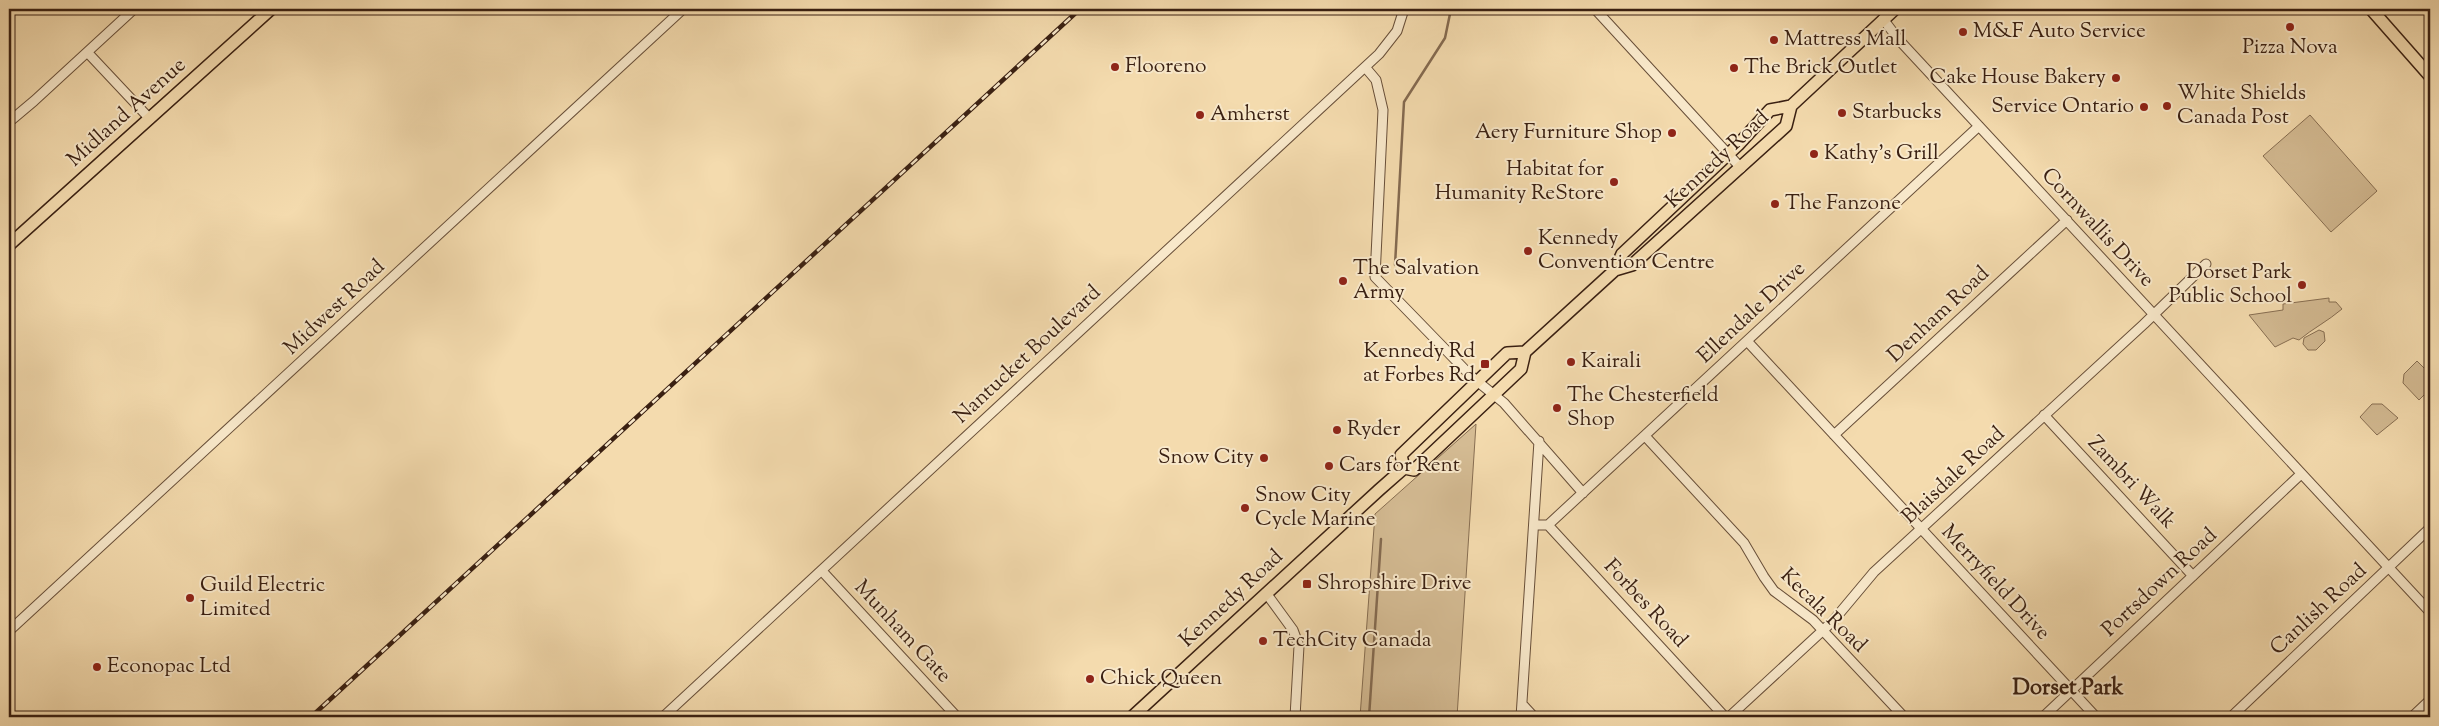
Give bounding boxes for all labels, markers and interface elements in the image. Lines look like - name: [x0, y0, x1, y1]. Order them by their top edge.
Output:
- place label: M&F Auto Service: [1973, 17, 2146, 47]
- marker: Pizza Nova: [2284, 21, 2296, 33]
- place label: Mattress Mall: [1784, 25, 1907, 55]
- marker: M&F Auto Service: [1957, 26, 1969, 38]
- place label: Pizza Nova: [2242, 33, 2338, 63]
- marker: Mattress Mall: [1768, 34, 1780, 46]
- street label: Midland Avenue: [61, 51, 193, 175]
- place label: Flooreno: [1125, 52, 1207, 82]
- place label: The Brick Outlet: [1744, 53, 1897, 83]
- marker: Flooreno: [1109, 61, 1121, 73]
- marker: The Brick Outlet: [1728, 62, 1740, 74]
- place label: Cake House Bakery: [1930, 63, 2107, 93]
- marker: Cake House Bakery: [2110, 72, 2122, 84]
- place label: White Shields Canada Post: [2177, 79, 2306, 133]
- place label: Service Ontario: [1991, 92, 2134, 122]
- place label: Starbucks: [1852, 98, 1941, 128]
- place label: Amherst: [1210, 100, 1290, 130]
- marker: White Shields Canada Post: [2161, 100, 2173, 112]
- marker: Service Ontario: [2138, 101, 2150, 113]
- street label: Kennedy Road: [1659, 104, 1777, 216]
- marker: Starbucks: [1836, 107, 1848, 119]
- marker: Amherst: [1194, 109, 1206, 121]
- place label: Aery Furniture Shop: [1475, 118, 1662, 148]
- marker: Aery Furniture Shop: [1666, 127, 1678, 139]
- place label: Kathy's Grill: [1824, 139, 1939, 169]
- marker: Kathy's Grill: [1808, 148, 1820, 160]
- place label: Habitat for Humanity ReStore: [1435, 155, 1604, 209]
- street label: Cornwallis Drive: [2034, 162, 2160, 294]
- marker: Habitat for Humanity ReStore: [1608, 176, 1620, 188]
- place label: The Fanzone: [1785, 189, 1901, 219]
- marker: The Fanzone: [1769, 198, 1781, 210]
- place label: Kennedy Convention Centre: [1538, 224, 1715, 278]
- marker: Kennedy Convention Centre: [1522, 245, 1534, 257]
- street label: Midwest Road: [278, 253, 392, 363]
- place label: The Salvation Army: [1353, 254, 1479, 308]
- street label: Ellendale Drive: [1691, 255, 1813, 371]
- place label: Dorset Park Public School: [2169, 258, 2293, 312]
- street label: Denham Road: [1881, 260, 1997, 370]
- marker: The Salvation Army: [1337, 275, 1349, 287]
- street label: Nantucket Boulevard: [948, 279, 1108, 431]
- marker: Dorset Park Public School: [2296, 279, 2308, 291]
- place label: Kennedy Rd at Forbes Rd: [1363, 337, 1475, 391]
- place label: Kairali: [1581, 347, 1641, 377]
- marker: Kairali: [1565, 356, 1577, 368]
- marker: Kennedy Rd at Forbes Rd: [1479, 358, 1491, 370]
- place label: The Chesterfield Shop: [1567, 381, 1719, 435]
- marker: The Chesterfield Shop: [1551, 402, 1563, 414]
- place label: Ryder: [1347, 415, 1400, 445]
- street label: Blaisdale Road: [1896, 420, 2012, 532]
- marker: Ryder: [1331, 424, 1343, 436]
- street label: Zambri Walk: [2080, 430, 2182, 537]
- place label: Snow City: [1158, 443, 1255, 473]
- place label: Cars for Rent: [1339, 451, 1460, 481]
- marker: Snow City: [1258, 452, 1270, 464]
- marker: Cars for Rent: [1323, 460, 1335, 472]
- place label: Snow City Cycle Marine: [1255, 481, 1376, 535]
- marker: Snow City Cycle Marine: [1239, 502, 1251, 514]
- street label: Merryfield Drive: [1933, 518, 2057, 648]
- street label: Portsdown Road: [2096, 521, 2224, 644]
- street label: Kennedy Road: [1173, 543, 1291, 655]
- street label: Forbes Road: [1596, 553, 1694, 655]
- street label: Canlish Road: [2264, 557, 2374, 663]
- street label: Kecala Road: [1773, 562, 1873, 660]
- place label: Shropshire Drive: [1317, 569, 1472, 599]
- place label: Guild Electric Limited: [200, 571, 325, 625]
- street label: Munham Gate: [846, 574, 958, 690]
- marker: Shropshire Drive: [1301, 578, 1313, 590]
- marker: Guild Electric Limited: [184, 592, 196, 604]
- place label: TechCity Canada: [1273, 626, 1432, 656]
- marker: TechCity Canada: [1257, 635, 1269, 647]
- place label: Econopac Ltd: [107, 652, 231, 682]
- marker: Econopac Ltd: [91, 661, 103, 673]
- place label: Chick Queen: [1100, 664, 1222, 694]
- marker: Chick Queen: [1084, 673, 1096, 685]
- district label: Dorset Park: [2013, 673, 2123, 705]

